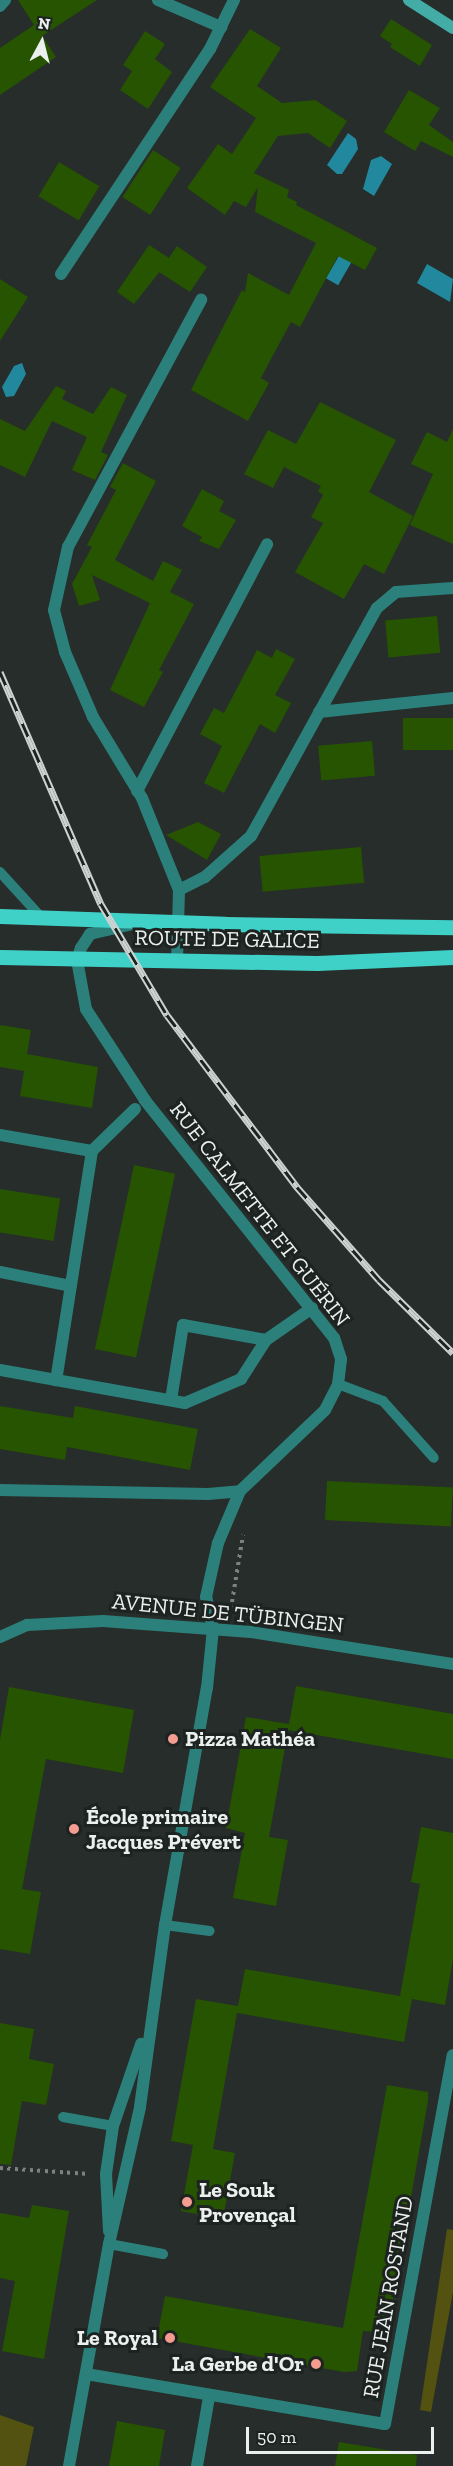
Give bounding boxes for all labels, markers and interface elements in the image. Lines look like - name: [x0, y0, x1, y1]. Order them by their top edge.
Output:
- north arrow: [12, 12, 72, 72]
- text: N: [37, 13, 51, 34]
- street label: ROUTE DE GALICE: [134, 924, 320, 954]
- street label: RUE CALMETTE ET GUÉRIN: [164, 1097, 356, 1331]
- street label: AVENUE DE TÜBINGEN: [111, 1588, 345, 1638]
- place label: Pizza Mathéa: [185, 1726, 315, 1752]
- marker: Pizza Mathéa: [166, 1732, 180, 1746]
- place label: École primaire Jacques Prévert: [86, 1803, 241, 1855]
- marker: École primaire Jacques Prévert: [67, 1822, 81, 1836]
- place label: Le Souk Provençal: [199, 2176, 296, 2228]
- street label: RUE JEAN ROSTAND: [357, 2194, 419, 2400]
- marker: Le Souk Provençal: [180, 2195, 194, 2209]
- place label: Le Royal: [77, 2325, 158, 2351]
- marker: Le Royal: [163, 2331, 177, 2345]
- place label: La Gerbe d'Or: [172, 2351, 304, 2377]
- marker: La Gerbe d'Or: [309, 2357, 323, 2371]
- scale bar: [249, 2415, 436, 2453]
- text: 50 m: [257, 2426, 296, 2448]

